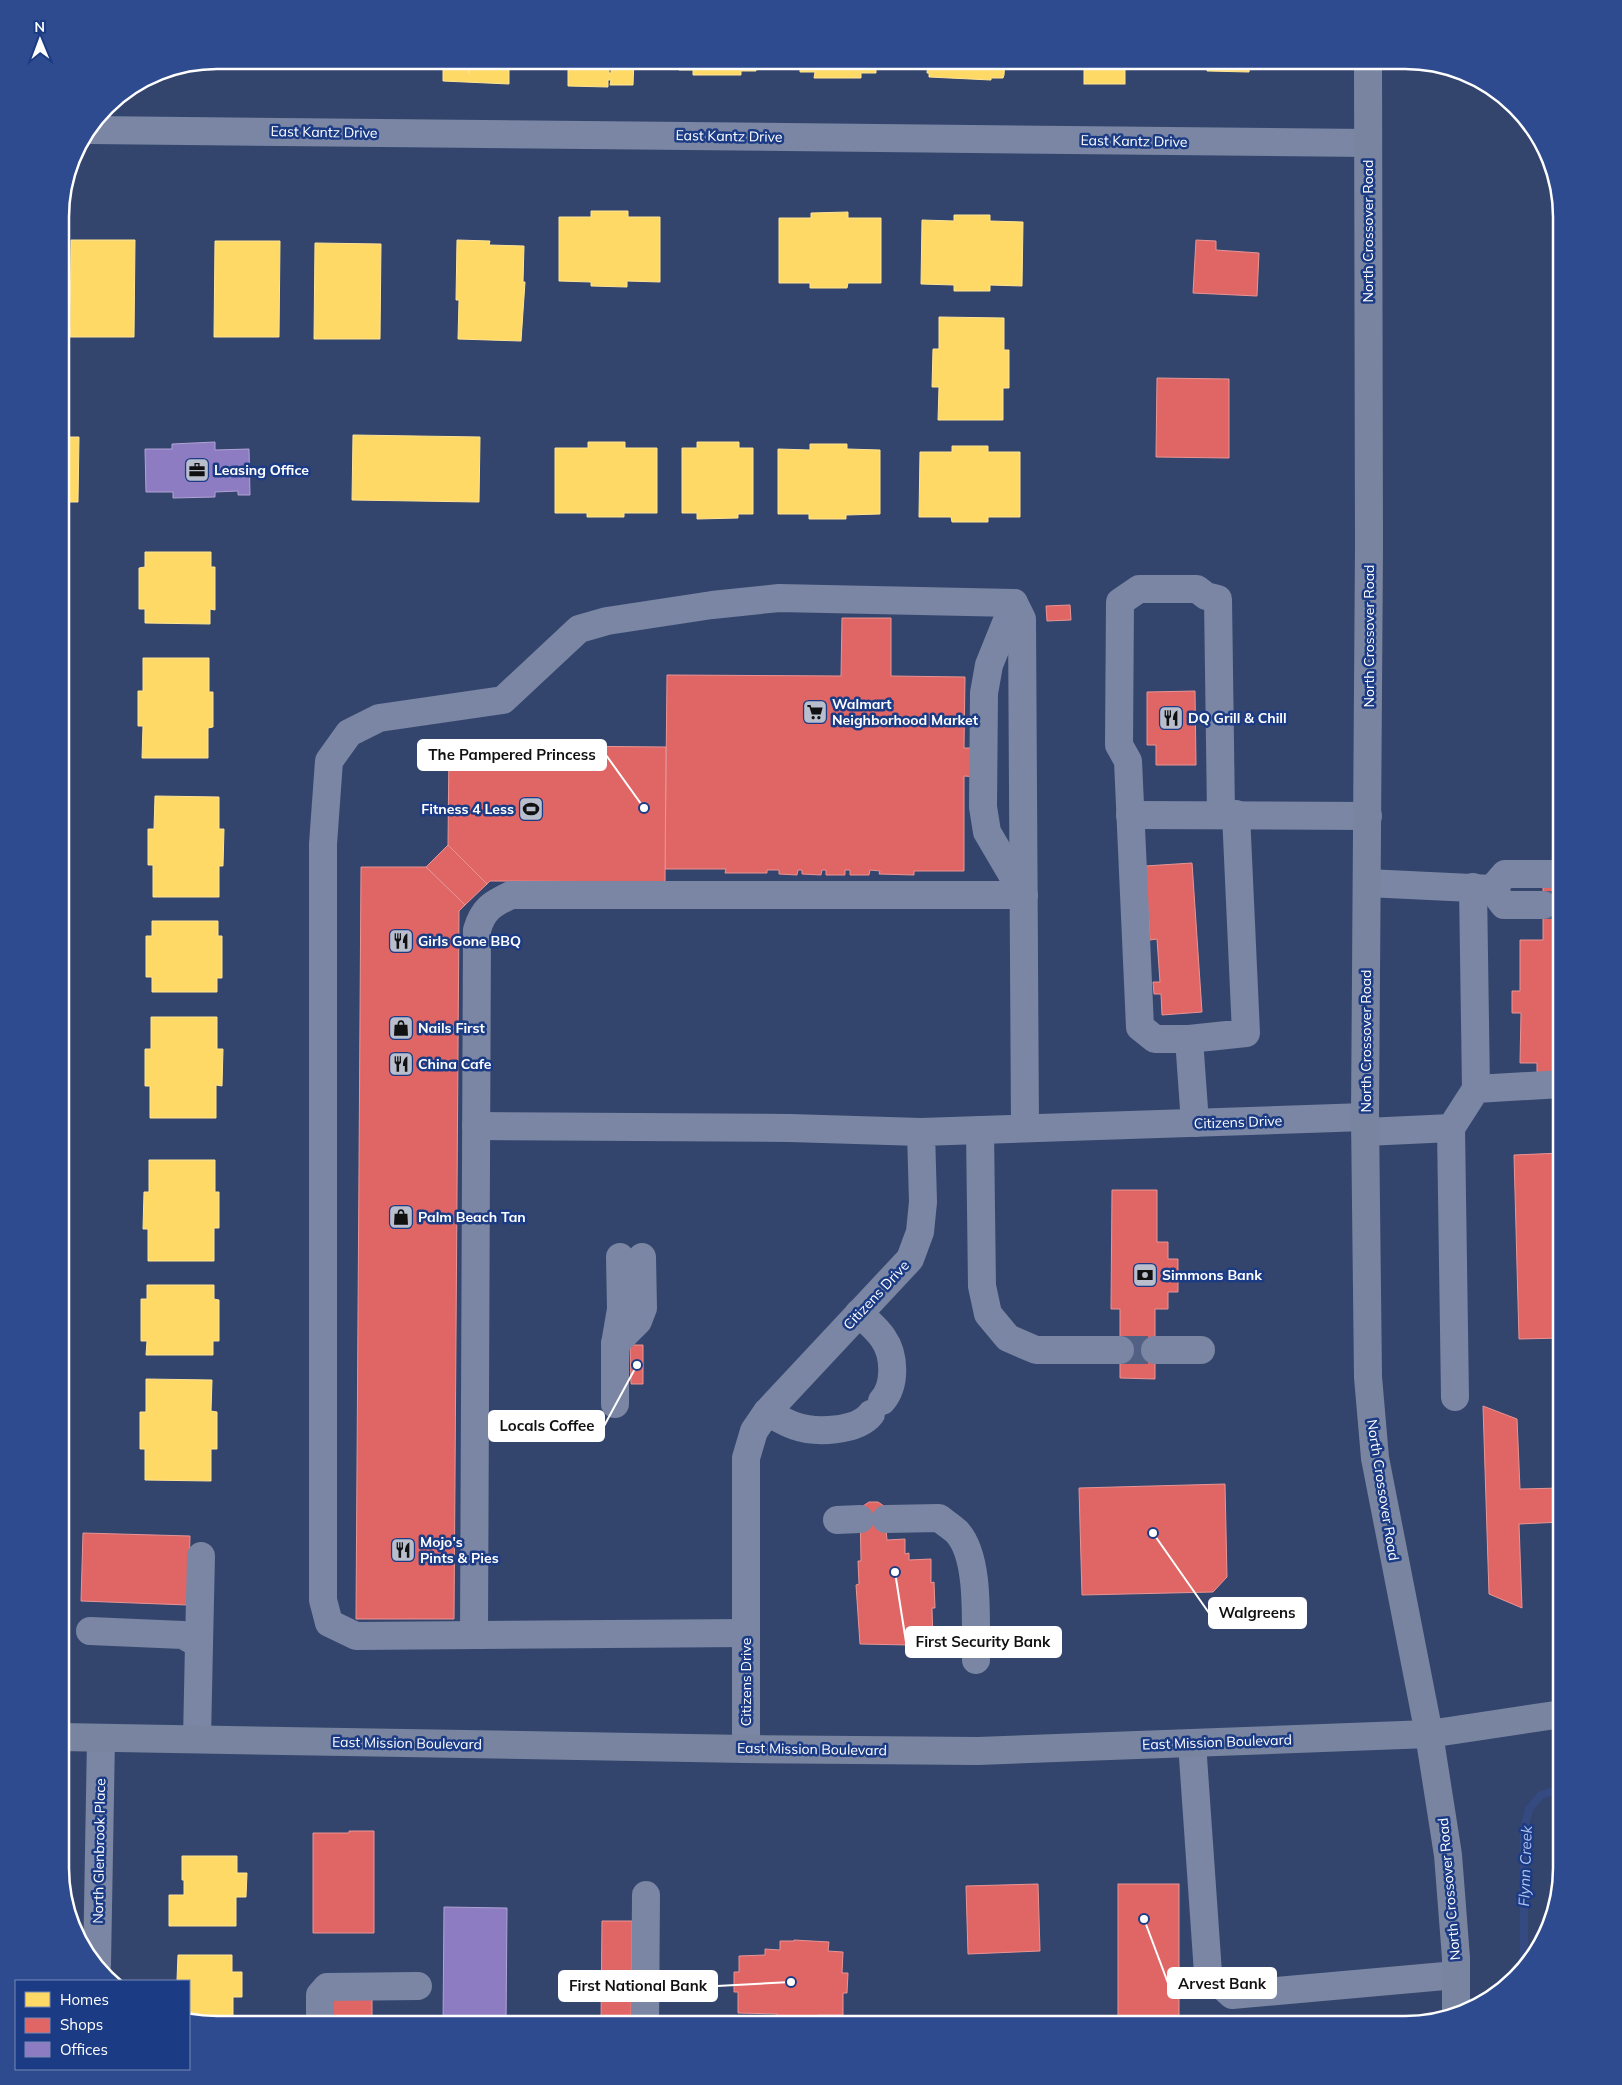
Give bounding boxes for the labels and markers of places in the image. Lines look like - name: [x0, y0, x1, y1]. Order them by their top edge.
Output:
- office icon: Leasing Office: [184, 457, 210, 483]
- place label: Leasing Office: [214, 461, 309, 479]
- place label: Walmart Neighborhood Market: [832, 695, 979, 729]
- supermarket icon: Walmart Neighborhood Market: [802, 699, 828, 725]
- restaurant icon: DQ Grill & Chill: [1158, 705, 1184, 731]
- place label: DQ Grill & Chill: [1188, 709, 1287, 727]
- callout: The Pampered Princess: [418, 740, 606, 770]
- sports icon: Fitness 4 Less: [518, 796, 544, 822]
- place label: Fitness 4 Less: [421, 800, 514, 818]
- restaurant icon: Girls Gone BBQ: [388, 928, 414, 954]
- place label: Girls Gone BBQ: [418, 932, 521, 950]
- shop icon: Nails First: [388, 1015, 414, 1041]
- place label: Nails First: [418, 1019, 485, 1037]
- restaurant icon: China Cafe: [388, 1051, 414, 1077]
- place label: China Cafe: [418, 1055, 492, 1073]
- shop icon: Palm Beach Tan: [388, 1204, 414, 1230]
- place label: Palm Beach Tan: [418, 1208, 526, 1226]
- bank icon: Simmons Bank: [1132, 1262, 1158, 1288]
- place label: Simmons Bank: [1162, 1266, 1262, 1284]
- callout: Locals Coffee: [489, 1411, 604, 1441]
- place label: Mojo's Pints & Pies: [420, 1533, 499, 1567]
- restaurant icon: Mojo's Pints & Pies: [390, 1537, 416, 1563]
- callout: Walgreens: [1209, 1598, 1306, 1628]
- callout: First Security Bank: [906, 1627, 1061, 1657]
- callout: Arvest Bank: [1168, 1968, 1276, 1998]
- callout: First National Bank: [559, 1971, 717, 2001]

